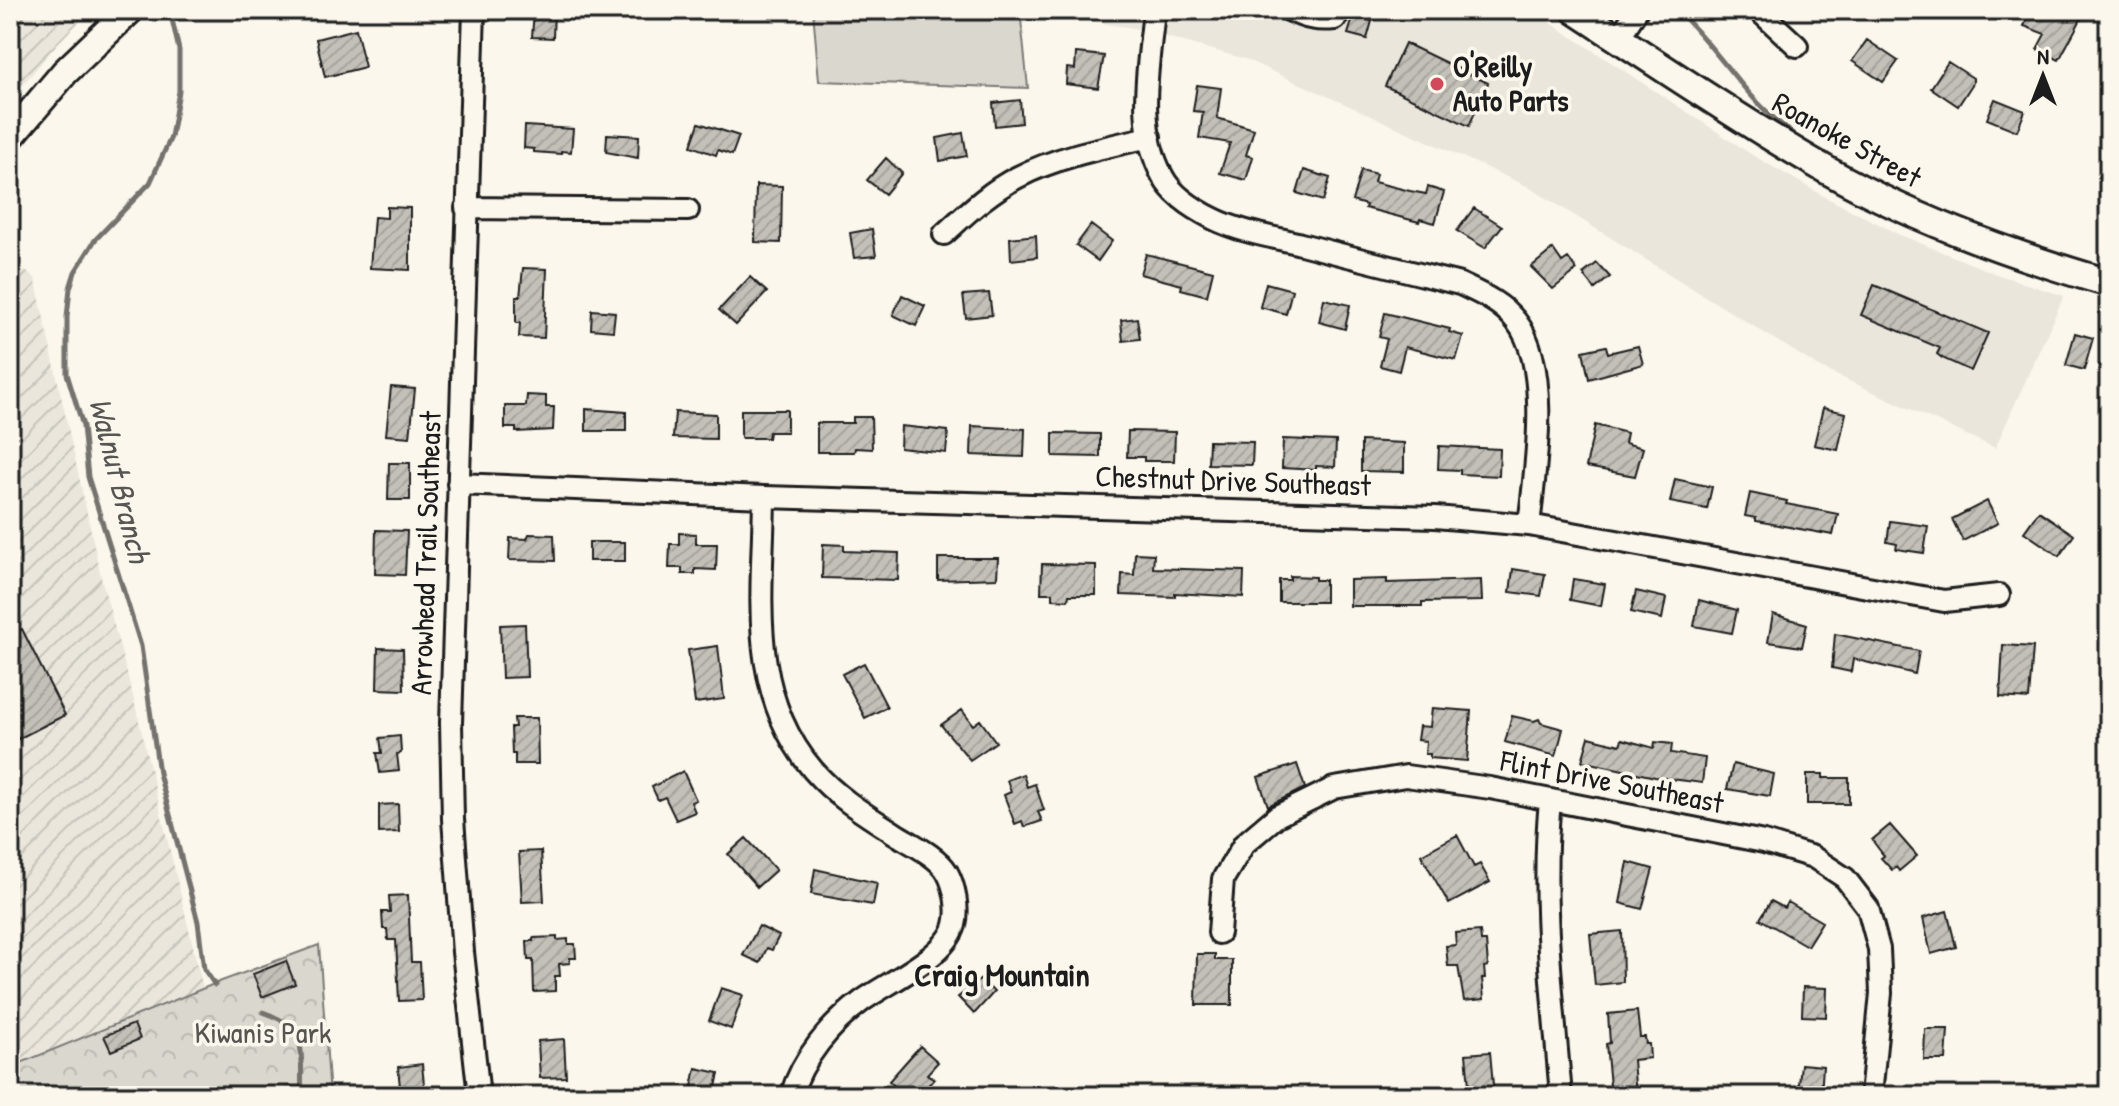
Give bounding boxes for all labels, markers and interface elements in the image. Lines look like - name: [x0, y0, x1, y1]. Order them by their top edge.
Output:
- north arrow: [2003, 36, 2083, 116]
- text: N: [2037, 41, 2049, 71]
- place label: O'Reilly Auto Parts: [1453, 46, 1569, 120]
- marker: O'Reilly Auto Parts: [1428, 75, 1446, 93]
- street label: Roanoke Street: [1766, 82, 1930, 197]
- water label: Walnut Branch: [79, 393, 162, 569]
- street label: Arrowhead Trail Southeast: [400, 410, 450, 696]
- street label: Chestnut Drive Southeast: [1095, 455, 1372, 505]
- street label: Flint Drive Southeast: [1496, 740, 1728, 822]
- district label: Craig Mountain: [914, 953, 1090, 997]
- park label: Kiwanis Park: [195, 1012, 331, 1052]

